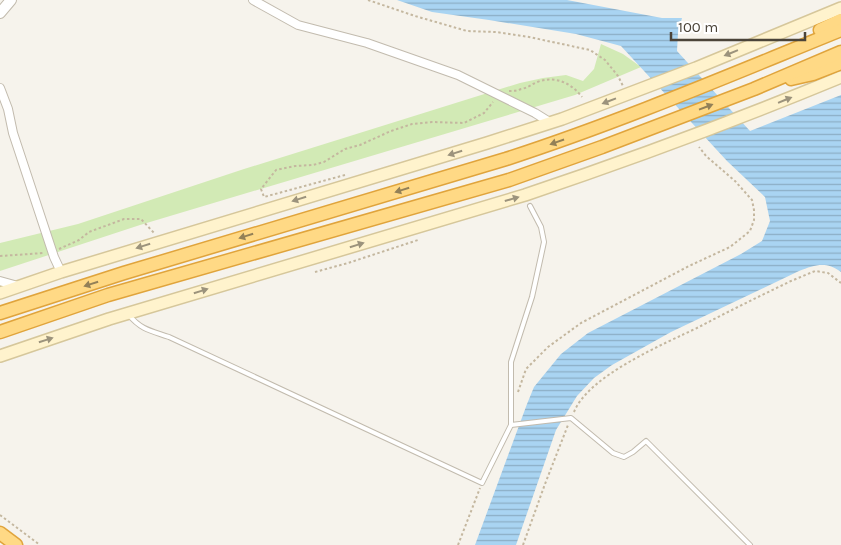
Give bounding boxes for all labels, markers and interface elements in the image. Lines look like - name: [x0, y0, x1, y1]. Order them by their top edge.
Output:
- scale bar: [671, 10, 805, 42]
- text: 100 m: [678, 18, 718, 36]
- one-way arrow: [723, 49, 738, 57]
- one-way arrow: [778, 95, 792, 103]
- one-way arrow: [601, 97, 616, 105]
- one-way arrow: [699, 103, 714, 110]
- one-way arrow: [550, 139, 565, 146]
- one-way arrow: [447, 149, 462, 157]
- one-way arrow: [395, 187, 410, 195]
- one-way arrow: [505, 194, 520, 202]
- one-way arrow: [291, 196, 306, 204]
- one-way arrow: [239, 233, 254, 241]
- one-way arrow: [349, 240, 364, 248]
- one-way arrow: [136, 243, 151, 251]
- one-way arrow: [83, 280, 98, 288]
- one-way arrow: [194, 287, 209, 295]
- one-way arrow: [39, 336, 54, 344]

